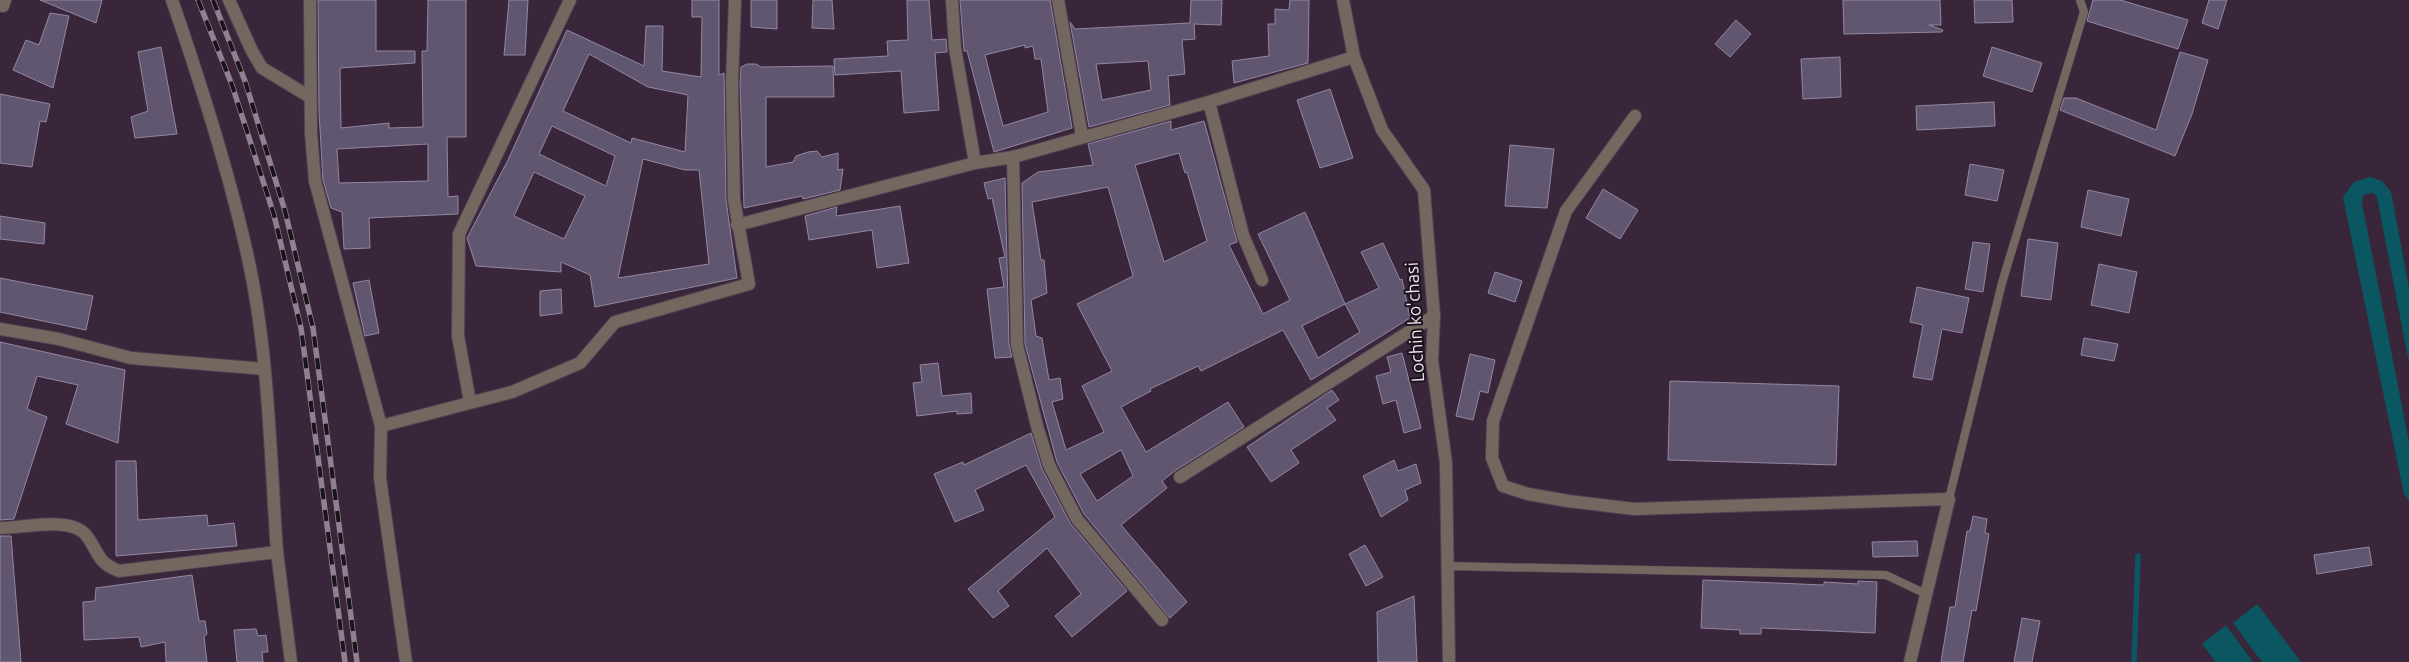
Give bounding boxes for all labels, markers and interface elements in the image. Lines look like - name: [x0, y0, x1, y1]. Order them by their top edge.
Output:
- street label: Lochin ko'chasi: [1401, 261, 1427, 383]

